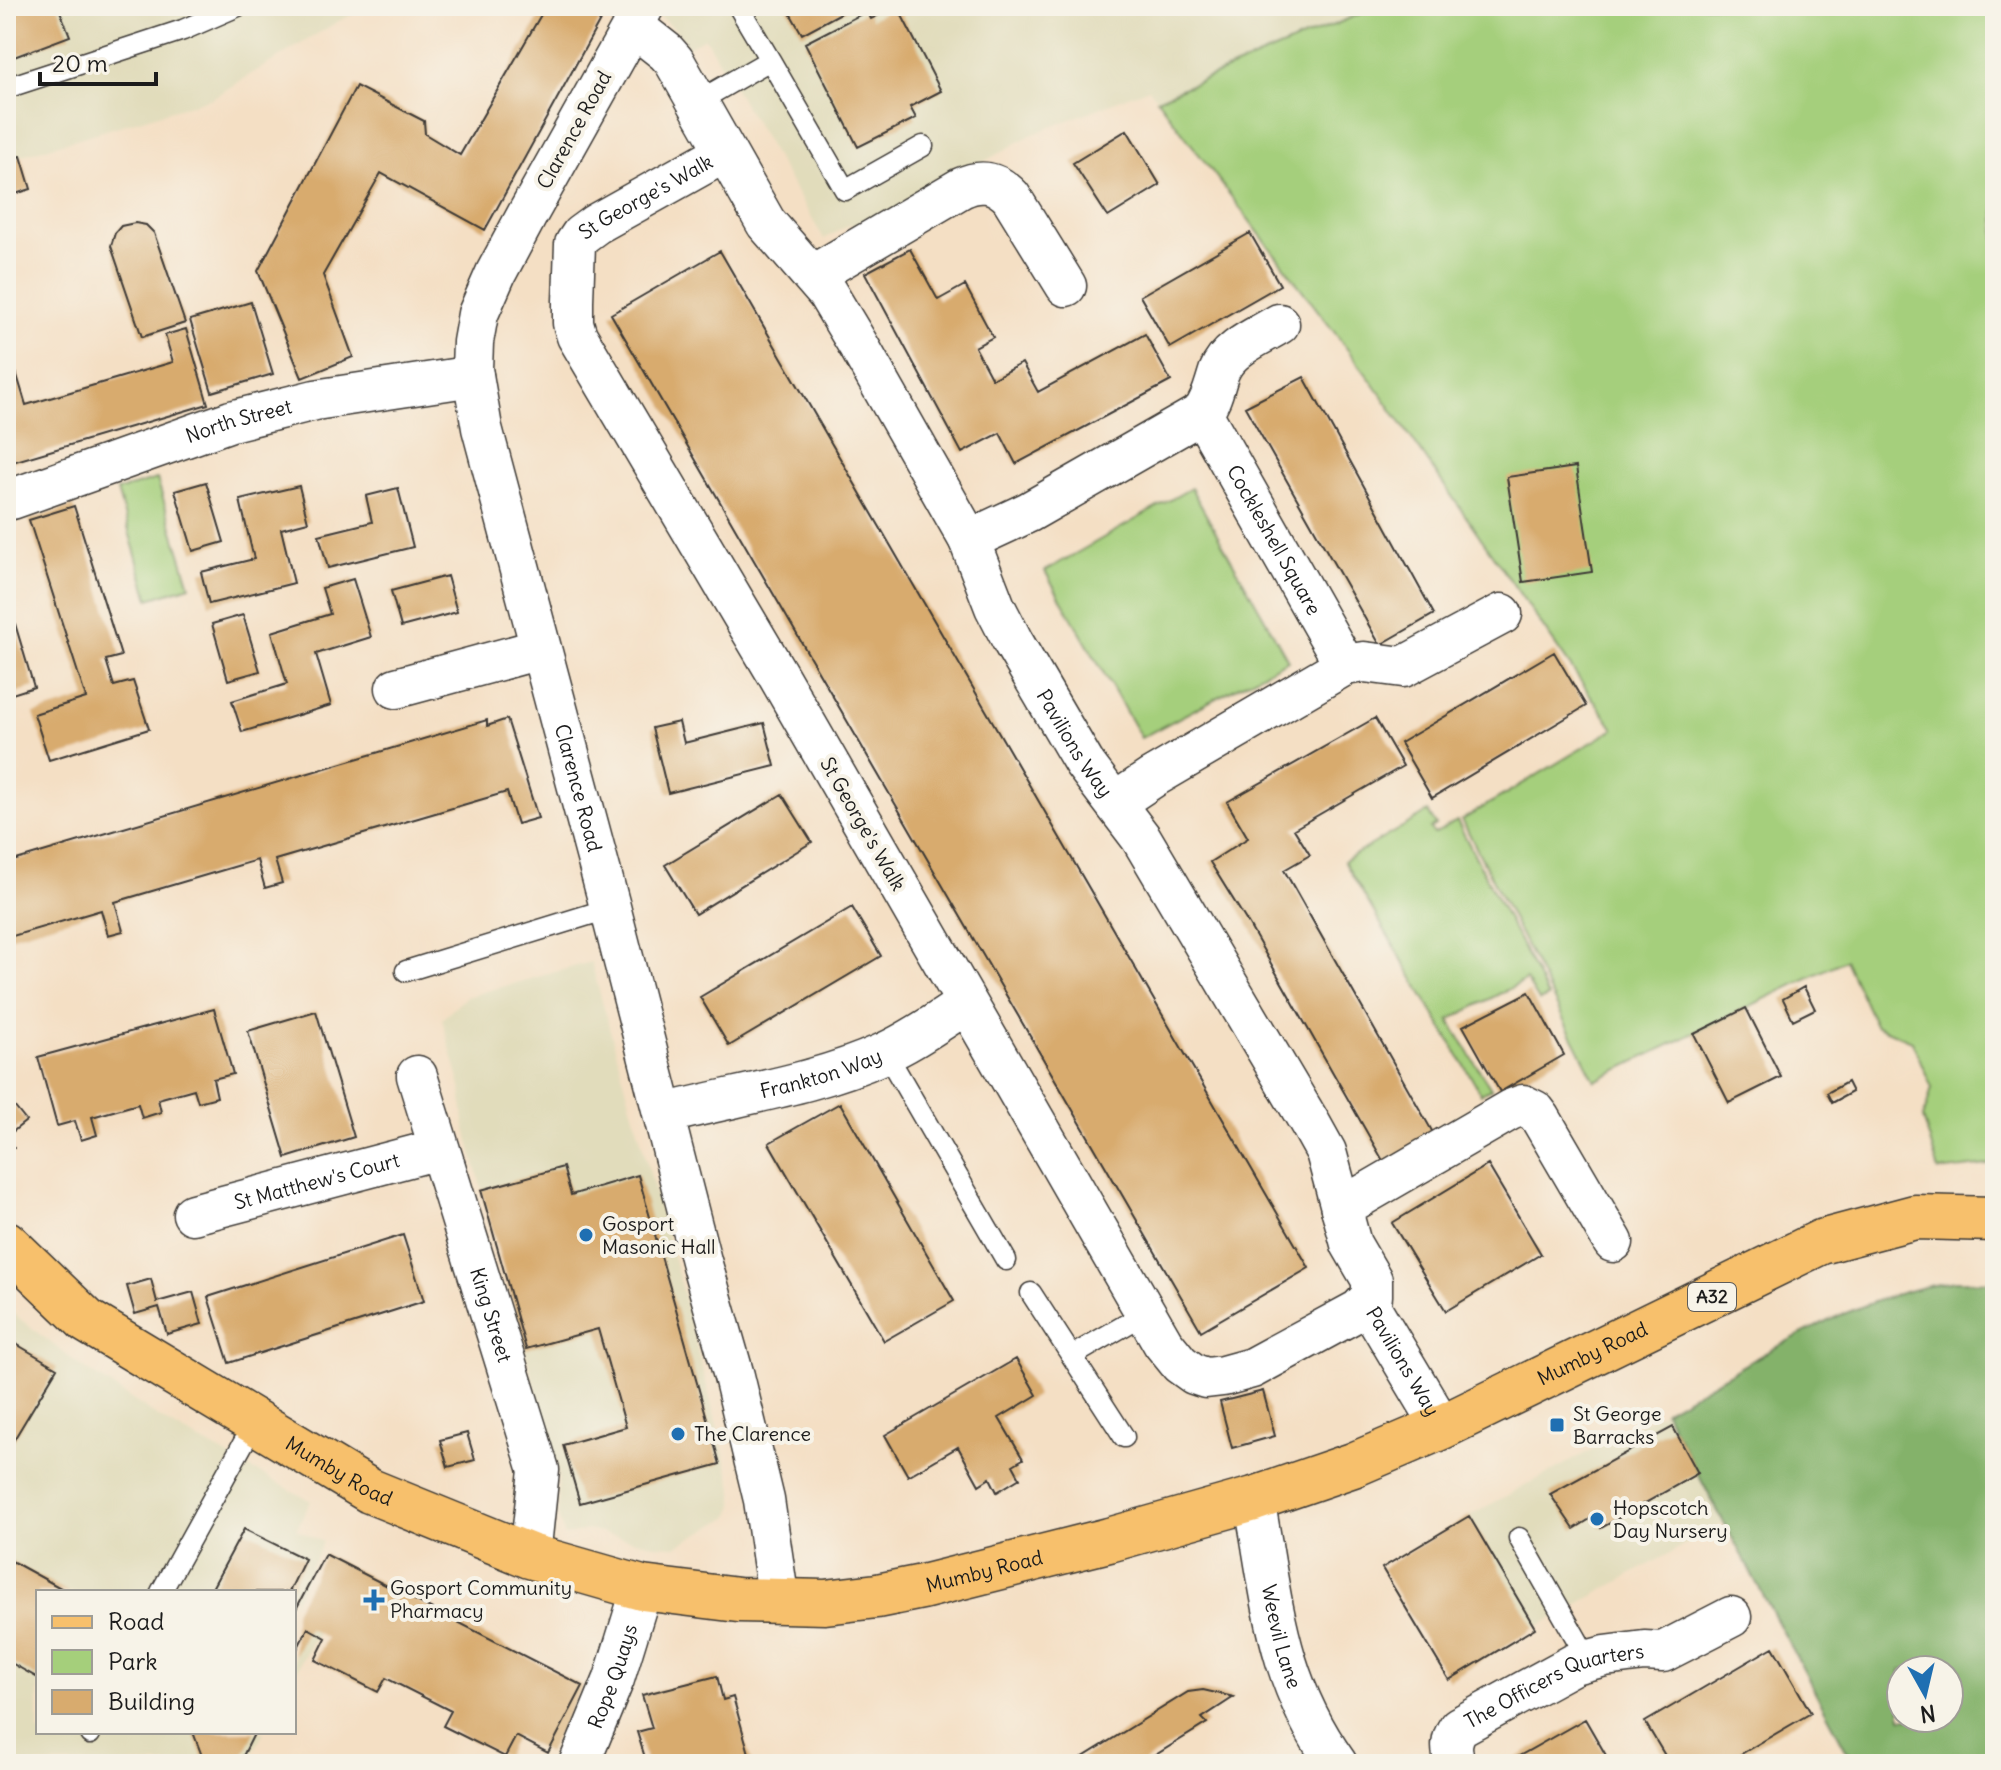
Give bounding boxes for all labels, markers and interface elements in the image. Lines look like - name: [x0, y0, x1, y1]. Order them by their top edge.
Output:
- scale bar: [40, 36, 156, 86]
- text: 20 m: [52, 48, 108, 78]
- street label: Clarence Road: [531, 66, 616, 193]
- street label: St George's Walk: [573, 148, 717, 245]
- street label: North Street: [182, 393, 295, 448]
- street label: Cockleshell Square: [1222, 460, 1327, 619]
- street label: Pavilions Way: [1032, 685, 1118, 802]
- street label: Clarence Road: [550, 721, 608, 855]
- street label: St George's Walk: [815, 753, 912, 895]
- street label: Frankton Way: [757, 1043, 886, 1103]
- street label: St Matthew's Court: [231, 1147, 402, 1215]
- place label: Gosport Masonic Hall: [602, 1211, 716, 1259]
- marker: Gosport Masonic Hall: [577, 1226, 595, 1244]
- street label: King Street: [465, 1264, 518, 1365]
- road number: A32: [1688, 1283, 1736, 1311]
- street label: Pavilions Way: [1361, 1302, 1446, 1420]
- street label: Mumby Road: [1533, 1316, 1651, 1391]
- place label: St George Barracks: [1573, 1401, 1662, 1449]
- marker: St George Barracks: [1548, 1416, 1566, 1434]
- place label: The Clarence: [694, 1421, 811, 1446]
- marker: The Clarence: [669, 1425, 687, 1443]
- street label: Mumby Road: [281, 1430, 397, 1511]
- place label: Hopscotch Day Nursery: [1613, 1495, 1728, 1543]
- marker: Hopscotch Day Nursery: [1588, 1510, 1606, 1528]
- street label: Mumby Road: [923, 1544, 1045, 1598]
- place label: Gosport Community Pharmacy: [390, 1575, 572, 1623]
- street label: Weevil Lane: [1257, 1582, 1308, 1692]
- legend: [36, 1590, 296, 1734]
- marker: Gosport Community Pharmacy: [365, 1591, 383, 1609]
- text: Road: [108, 1606, 164, 1636]
- street label: Rope Quays: [582, 1621, 642, 1732]
- street label: The Officers Quarters: [1460, 1638, 1645, 1734]
- text: Park: [108, 1646, 158, 1676]
- north arrow: [1885, 1654, 1965, 1734]
- text: Building: [108, 1686, 195, 1716]
- text: N: [1918, 1699, 1937, 1729]

